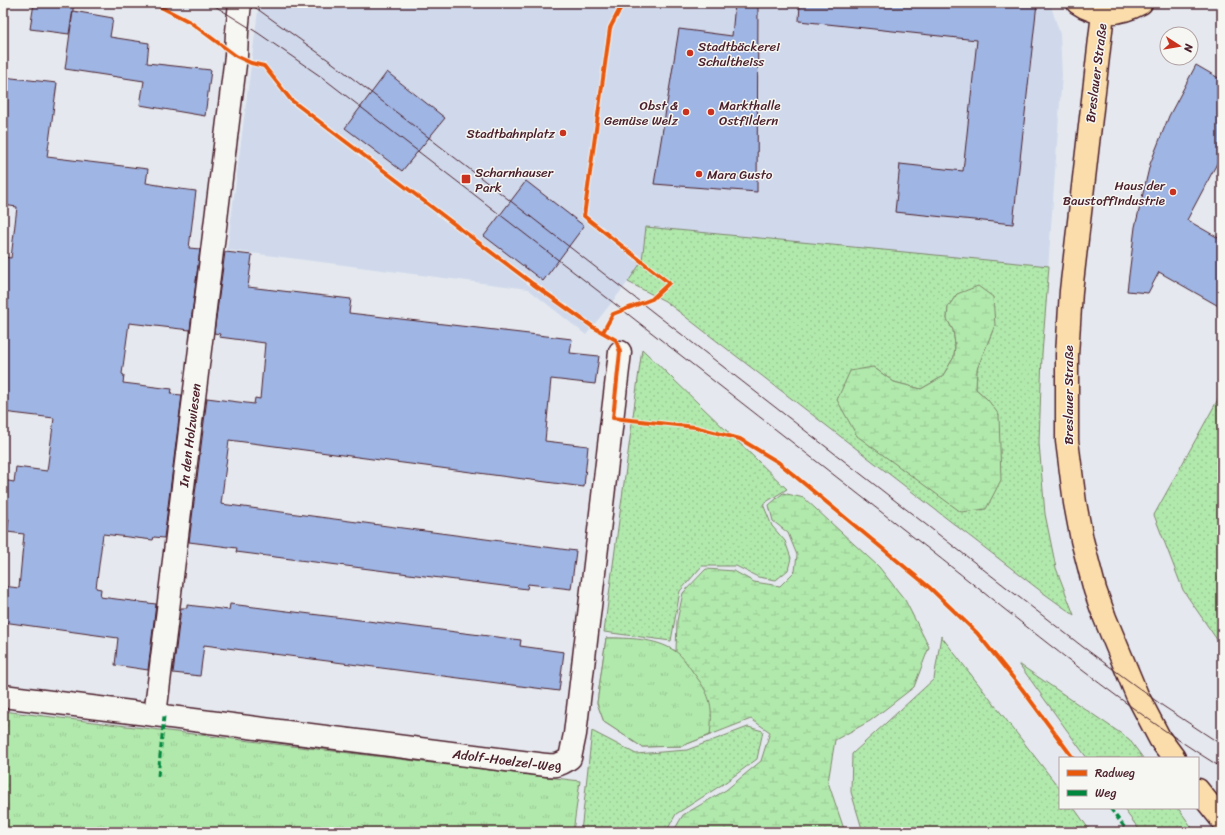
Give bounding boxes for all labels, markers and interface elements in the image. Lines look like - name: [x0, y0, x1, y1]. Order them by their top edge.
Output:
- street label: Breslauer Straße: [1079, 22, 1113, 124]
- north arrow: [1159, 26, 1199, 66]
- place label: Stadtbäckerei Schultheiss: [698, 35, 780, 73]
- text: N: [1178, 41, 1199, 54]
- marker: Stadtbäckerei Schultheiss: [685, 48, 695, 58]
- place label: Obst & Gemüse Welz: [604, 94, 679, 132]
- place label: Markthalle Ostfildern: [719, 94, 781, 132]
- marker: Obst & Gemüse Welz: [681, 107, 691, 117]
- marker: Markthalle Ostfildern: [706, 107, 716, 117]
- place label: Stadtbahnplatz: [466, 122, 556, 145]
- marker: Stadtbahnplatz: [558, 128, 568, 138]
- place label: Scharnhauser Park: [475, 161, 554, 199]
- place label: Mara Gusto: [707, 163, 773, 186]
- marker: Mara Gusto: [694, 169, 704, 179]
- marker: Scharnhauser Park: [460, 173, 472, 185]
- place label: Haus der Baustoffindustrie: [1063, 174, 1166, 212]
- marker: Haus der Baustoffindustrie: [1168, 187, 1178, 197]
- street label: Breslauer Straße: [1057, 345, 1080, 445]
- street label: In den Holzwiesen: [172, 382, 207, 489]
- street label: Adolf-Hoelzel-Weg: [450, 742, 564, 777]
- legend: [1059, 757, 1199, 809]
- text: Radweg: [1095, 762, 1135, 784]
- text: Weg: [1095, 782, 1116, 804]

